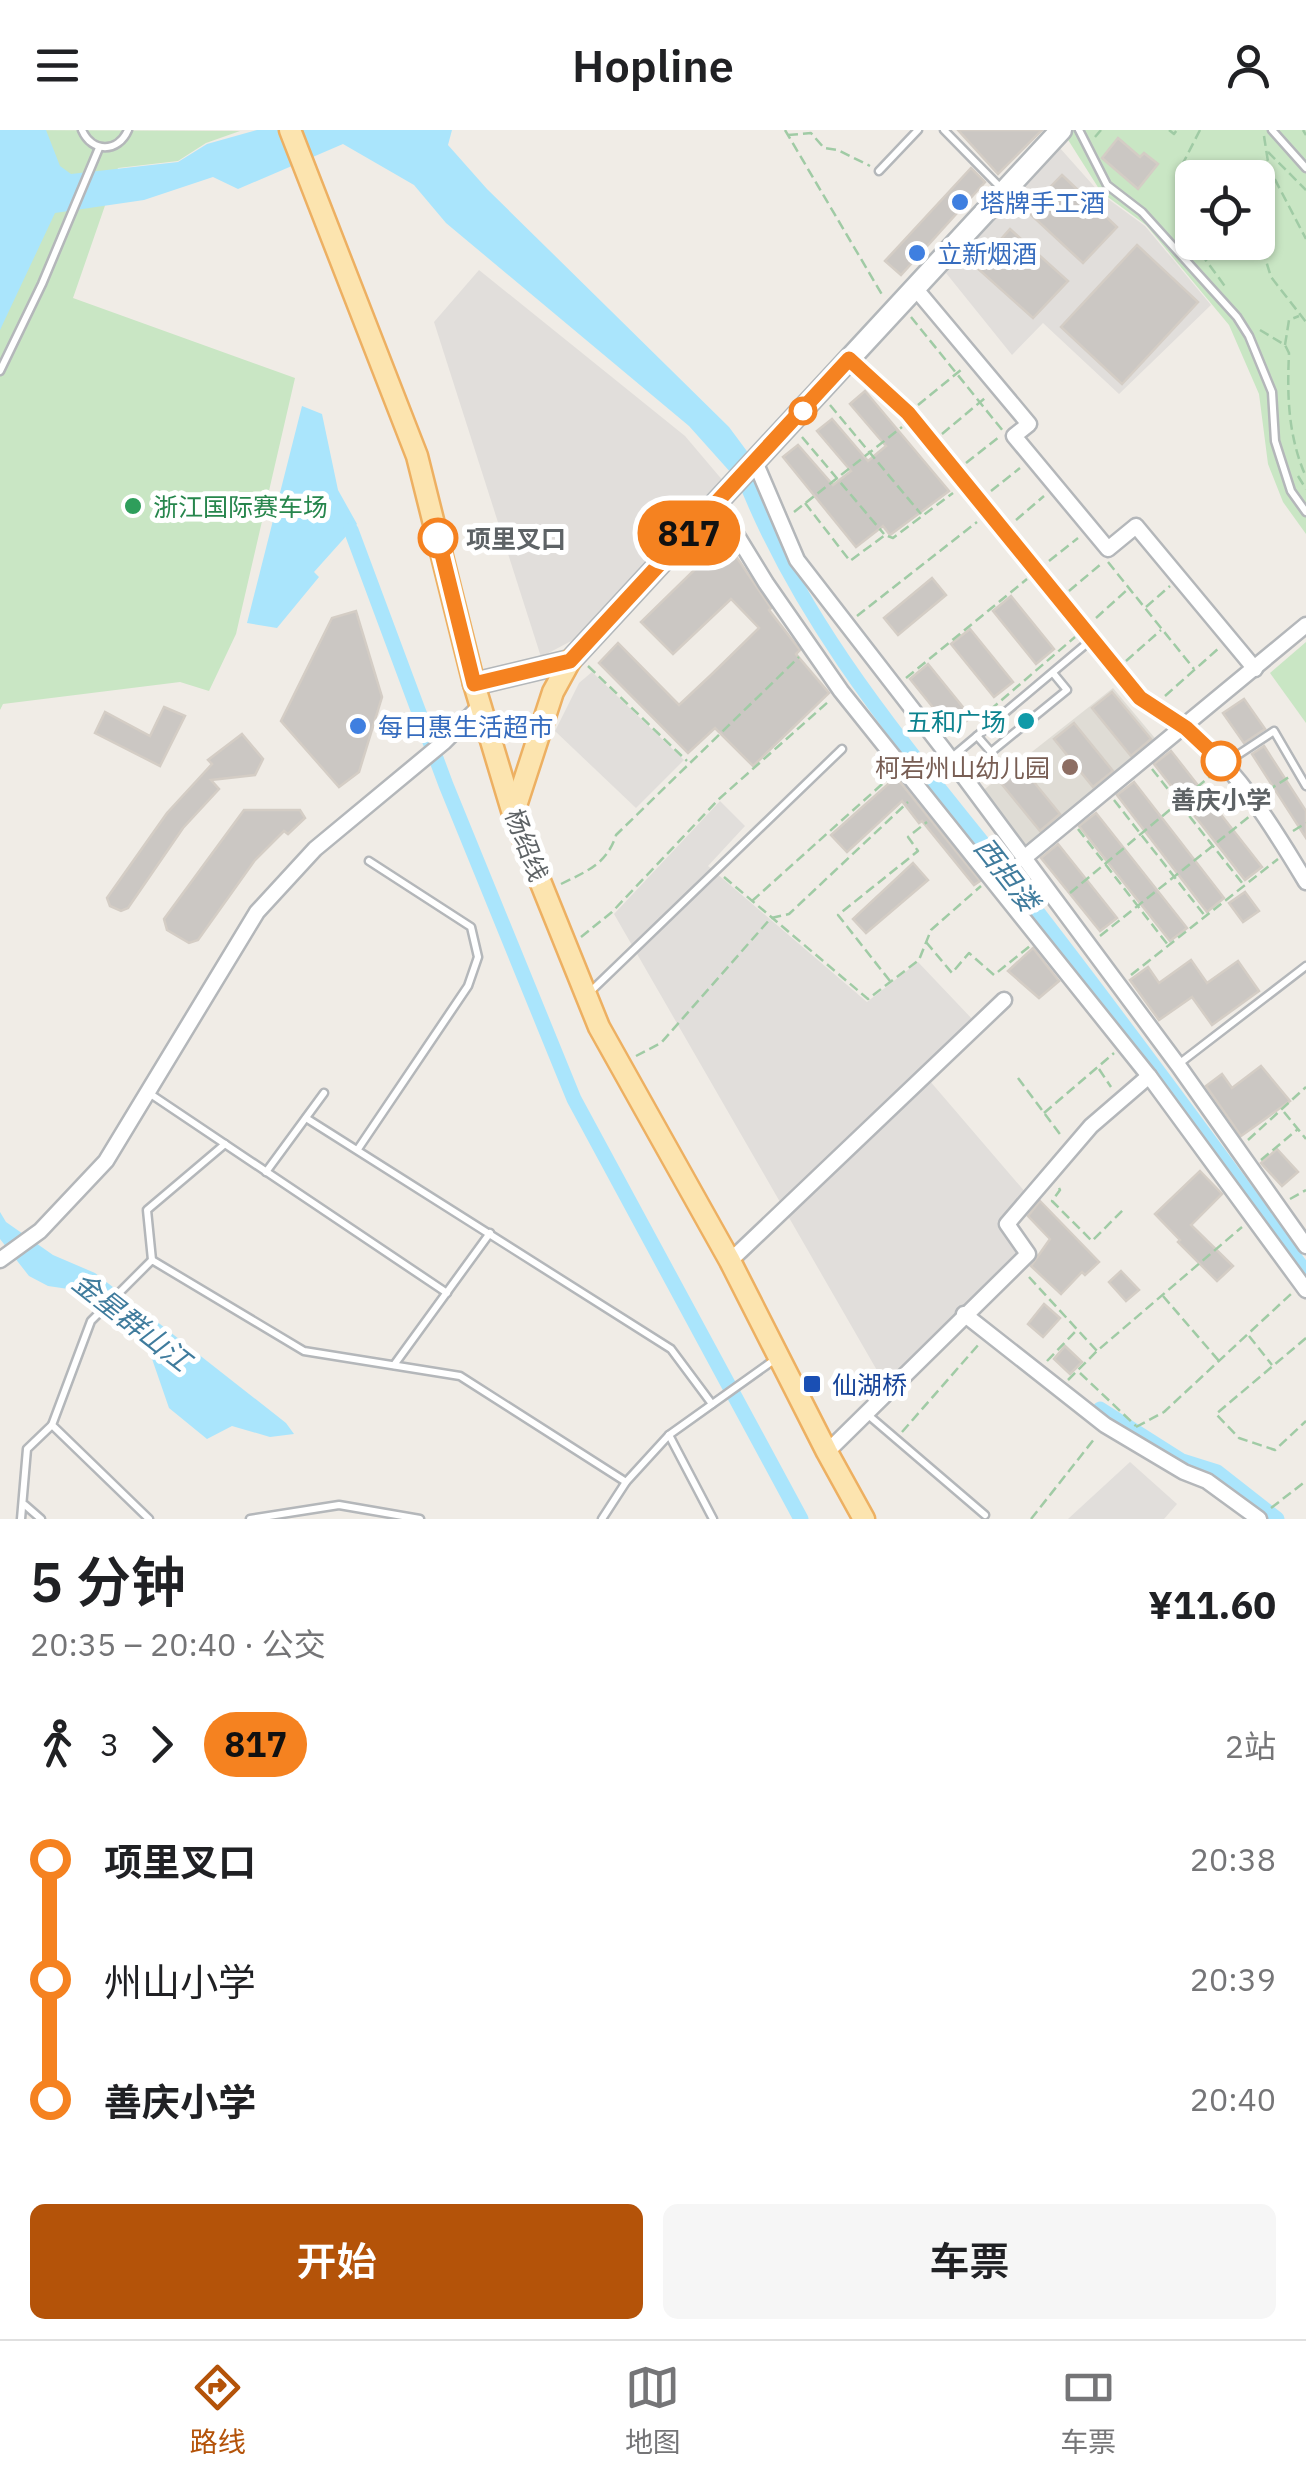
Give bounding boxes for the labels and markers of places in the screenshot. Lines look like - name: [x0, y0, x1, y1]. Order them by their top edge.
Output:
- place label: 塔牌手工酒: [980, 186, 1105, 219]
- marker: 塔牌手工酒: [949, 191, 971, 213]
- place label: 立新烟酒: [937, 237, 1037, 270]
- marker: 立新烟酒: [906, 242, 928, 264]
- unlabelled marker: [790, 398, 816, 424]
- place label: 浙江国际赛车场: [153, 490, 328, 523]
- marker: 浙江国际赛车场: [122, 495, 144, 517]
- marker: 项里叉口: [419, 519, 457, 557]
- place label: 项里叉口: [466, 522, 566, 555]
- place label: 五和广场: [906, 705, 1006, 738]
- place label: 每日惠生活超市: [378, 710, 553, 743]
- marker: 五和广场: [1015, 710, 1037, 732]
- marker: 每日惠生活超市: [347, 715, 369, 737]
- marker: 善庆小学: [1202, 742, 1240, 780]
- place label: 柯岩州山幼儿园: [875, 751, 1050, 784]
- marker: 柯岩州山幼儿园: [1059, 756, 1081, 778]
- place label: 善庆小学: [1171, 783, 1271, 816]
- place label: 仙湖桥: [832, 1368, 907, 1401]
- marker: 仙湖桥: [801, 1373, 823, 1395]

